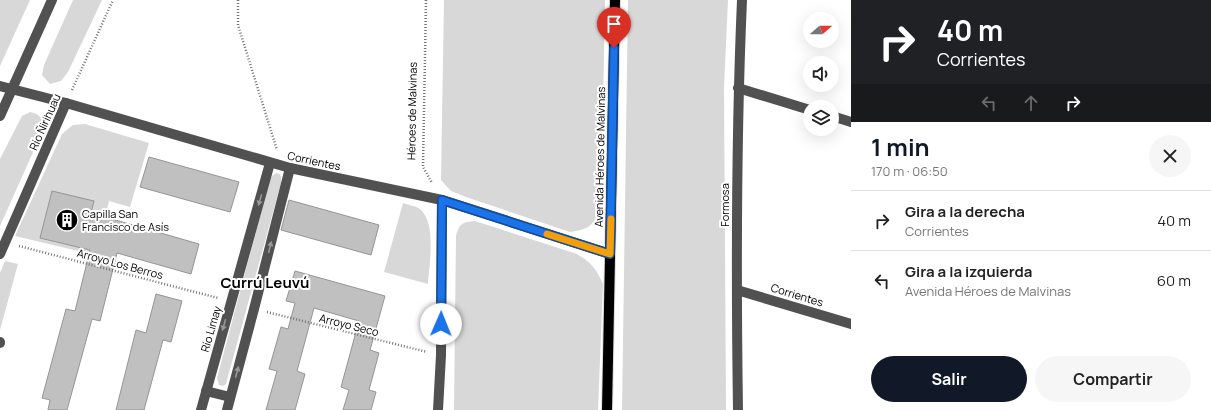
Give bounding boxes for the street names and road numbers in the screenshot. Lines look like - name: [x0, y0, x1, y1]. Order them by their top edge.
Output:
- street label: Héroes de Malvinas: [403, 61, 420, 160]
- street label: Avenida Héroes de Malvinas: [591, 86, 608, 227]
- street label: Río Ñirihuau: [25, 91, 64, 153]
- street label: Corrientes: [286, 148, 342, 174]
- street label: Formosa: [717, 183, 732, 227]
- street label: Arroyo Los Berros: [75, 245, 165, 282]
- street label: Corrientes: [769, 279, 825, 310]
- street label: Río Limay: [197, 304, 224, 354]
- street label: Arroyo Seco: [318, 310, 381, 339]

